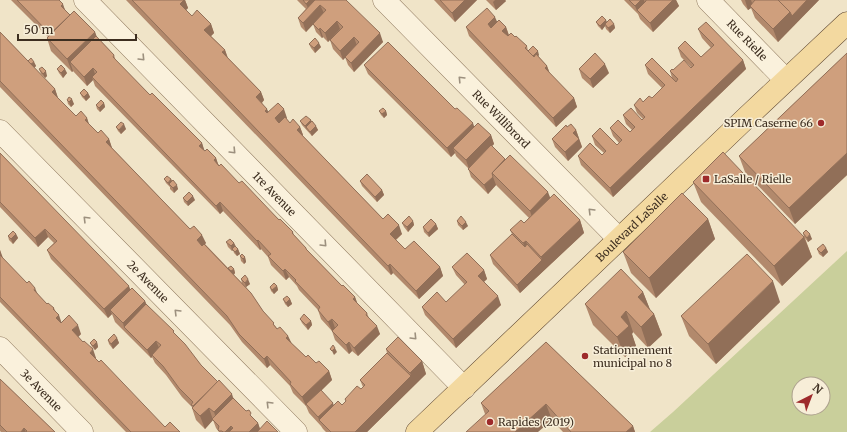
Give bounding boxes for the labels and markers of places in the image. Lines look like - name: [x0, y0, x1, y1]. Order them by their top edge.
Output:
- place label: SPIM Caserne 66: [724, 116, 813, 130]
- marker: SPIM Caserne 66: [816, 118, 826, 128]
- place label: LaSalle / Rielle: [714, 172, 791, 186]
- marker: LaSalle / Rielle: [701, 174, 711, 184]
- place label: Stationnement municipal no 8: [593, 343, 673, 370]
- marker: Stationnement municipal no 8: [580, 351, 590, 361]
- place label: Rapides (2019): [498, 415, 574, 429]
- marker: Rapides (2019): [485, 417, 495, 427]

